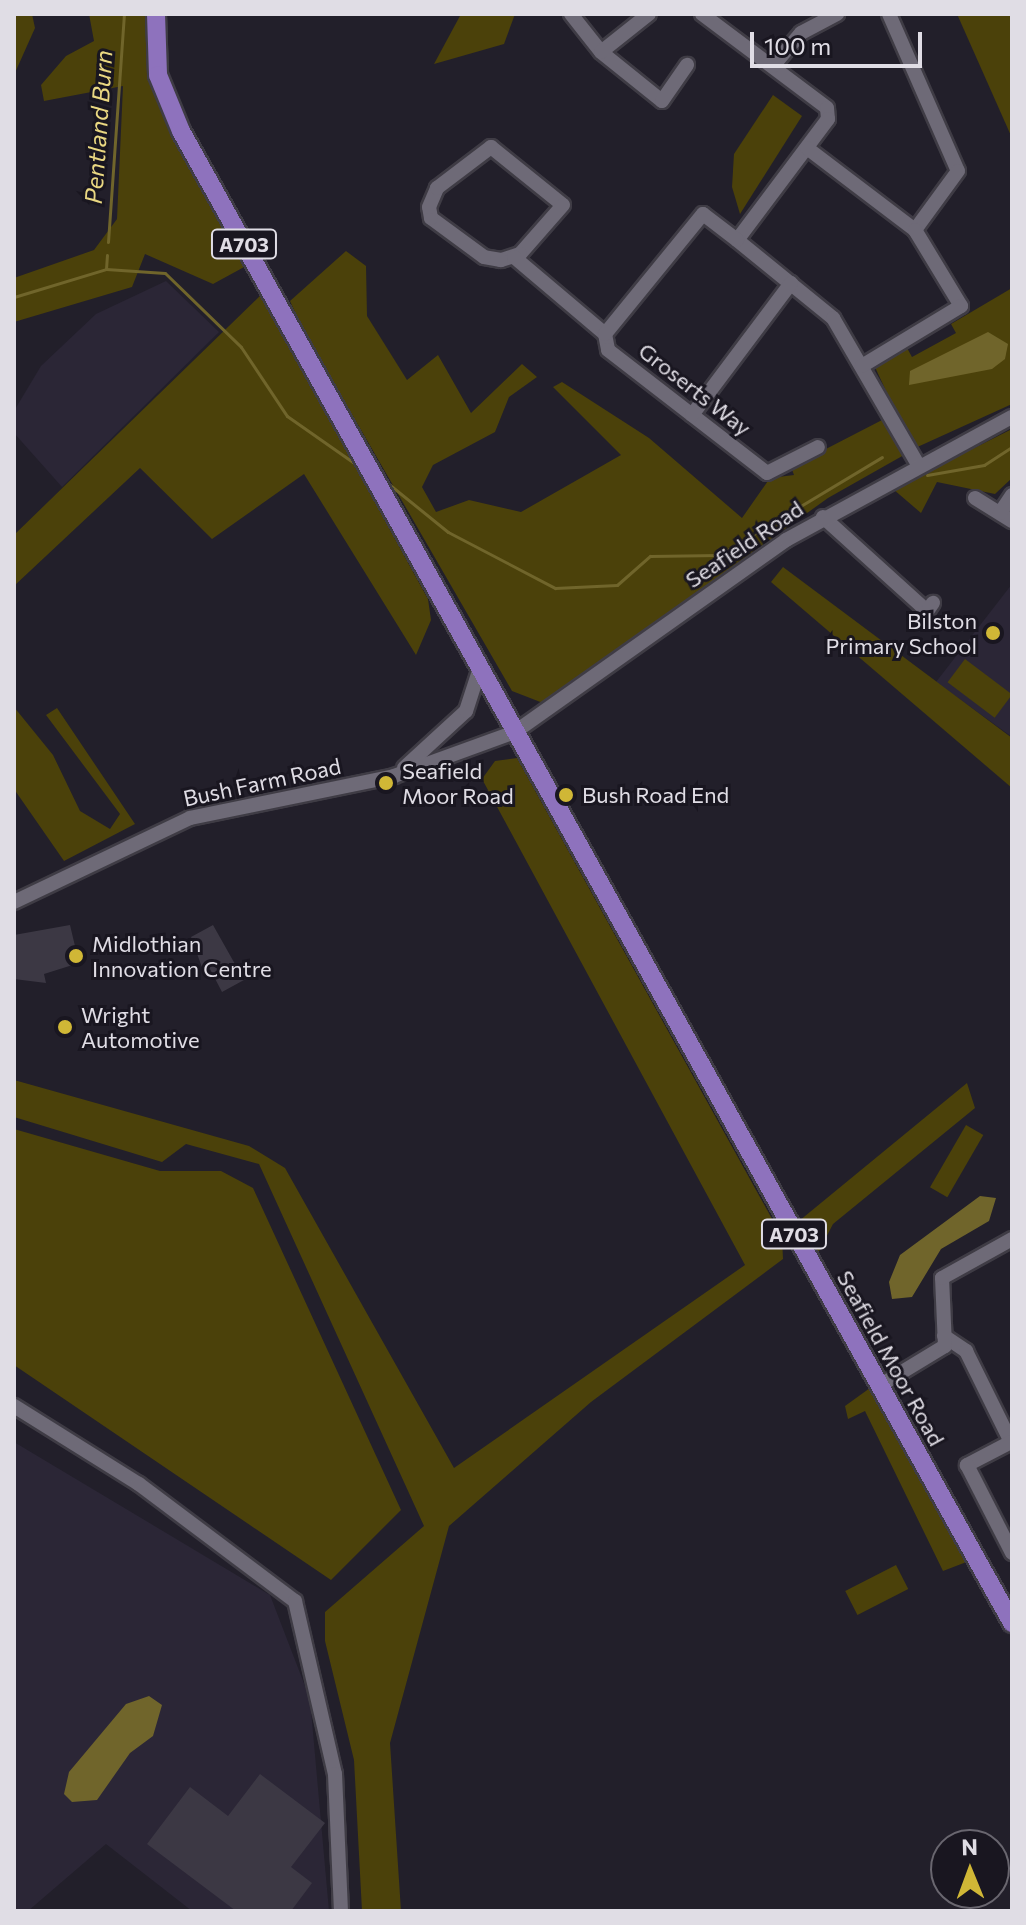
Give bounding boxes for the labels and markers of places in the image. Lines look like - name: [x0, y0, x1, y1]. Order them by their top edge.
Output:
- place label: Bilston Primary School: [825, 607, 977, 658]
- marker: Bilston Primary School: [984, 624, 1002, 642]
- place label: Seafield Moor Road: [402, 757, 514, 808]
- marker: Seafield Moor Road: [377, 774, 395, 792]
- place label: Bush Road End: [582, 782, 729, 808]
- marker: Bush Road End: [557, 786, 575, 804]
- place label: Midlothian Innovation Centre: [92, 930, 272, 982]
- marker: Midlothian Innovation Centre: [67, 947, 85, 965]
- place label: Wright Automotive: [81, 1001, 200, 1052]
- marker: Wright Automotive: [56, 1018, 74, 1036]

